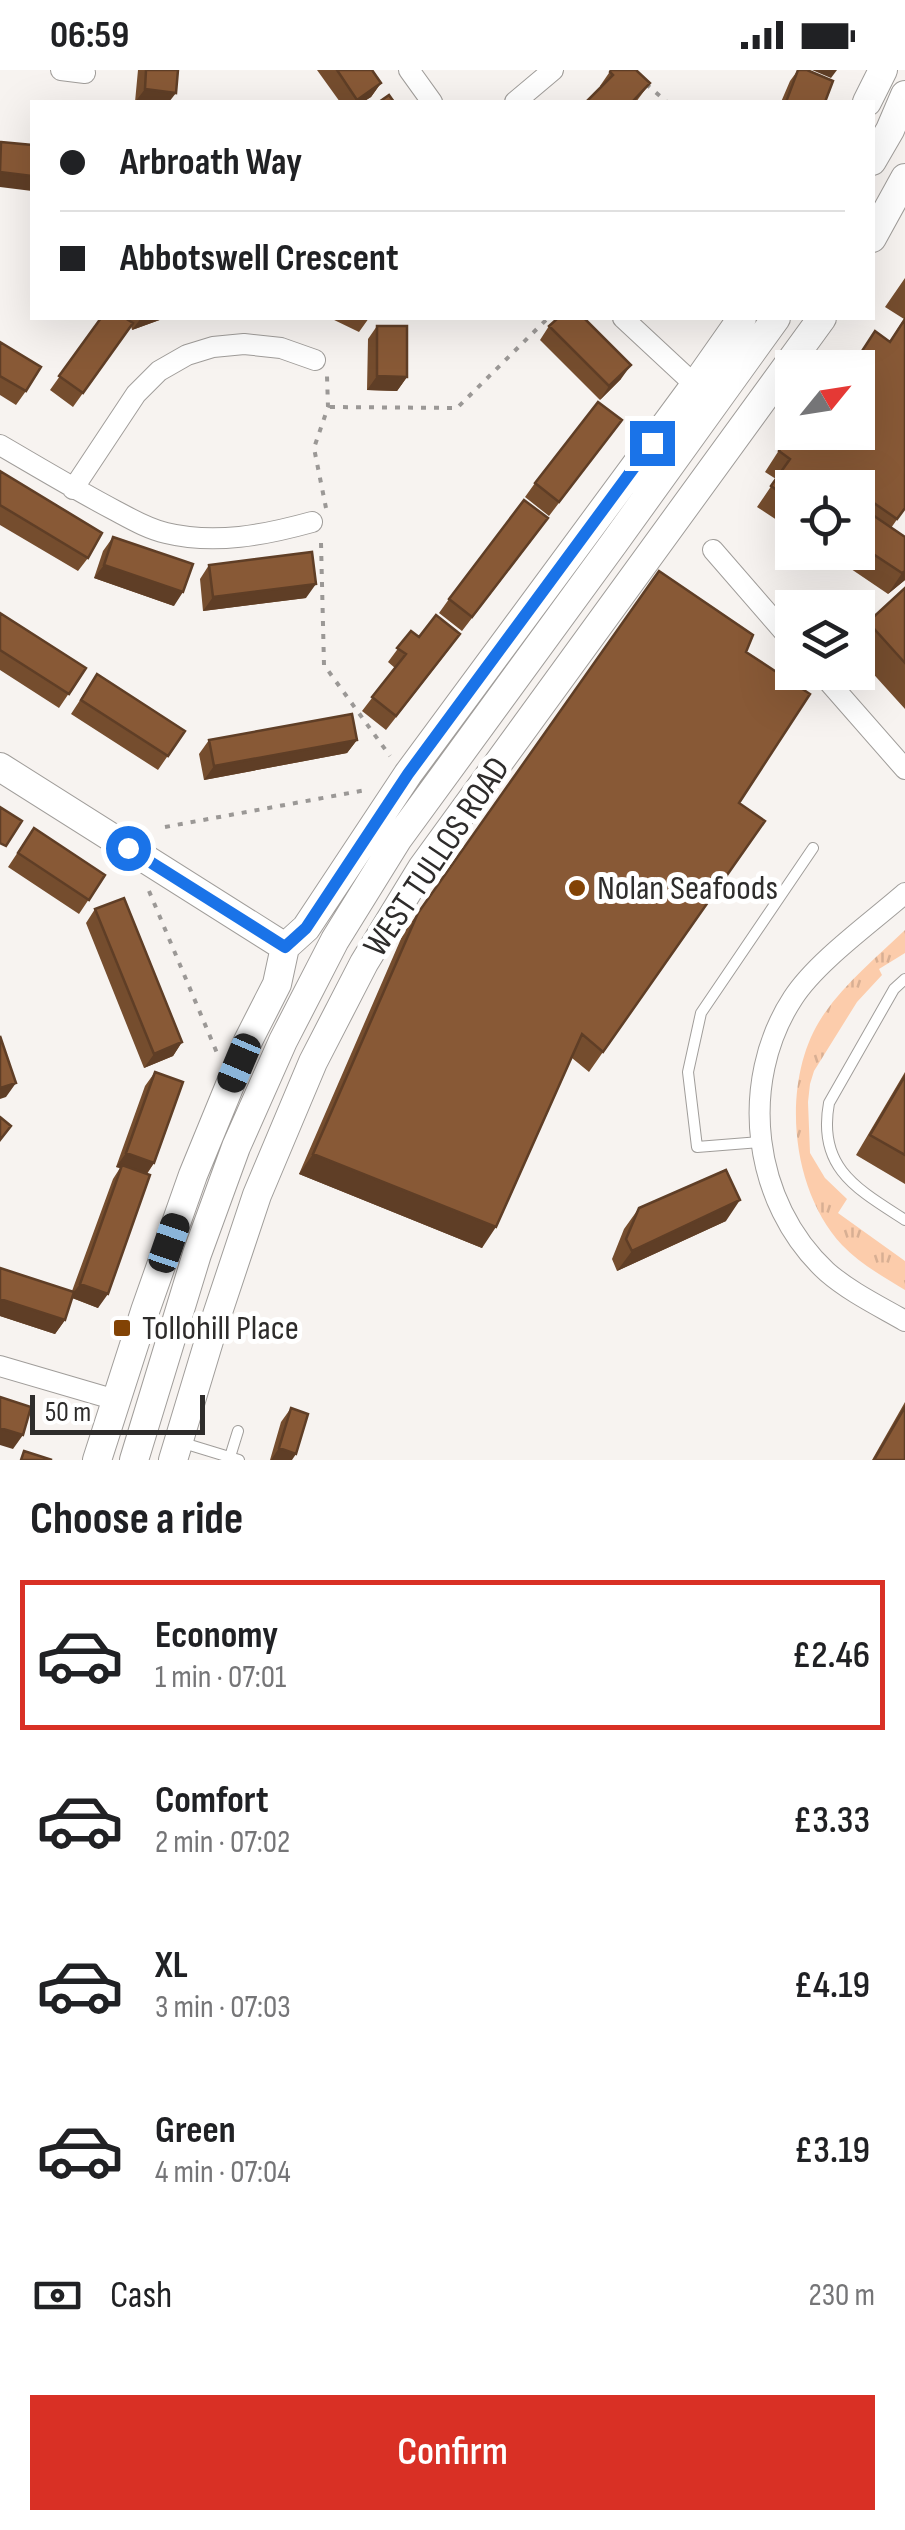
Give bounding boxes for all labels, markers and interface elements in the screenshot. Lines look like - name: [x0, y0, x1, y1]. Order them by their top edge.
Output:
- text: 06:59: [50, 13, 129, 58]
- text: Arbroath Way: [120, 140, 302, 185]
- text: Abbotswell Crescent: [120, 236, 399, 281]
- north arrow: [775, 350, 875, 450]
- map controls: [775, 350, 875, 690]
- route end: [630, 421, 675, 466]
- button: locate: [775, 470, 875, 570]
- button: layers: [775, 590, 875, 690]
- street label: WEST TULLOS ROAD: [354, 749, 520, 965]
- route start: [106, 826, 151, 871]
- place label: Nolan Seafoods: [597, 867, 778, 910]
- marker: Nolan Seafoods: [566, 877, 588, 899]
- car: [213, 1030, 265, 1096]
- car: [145, 1210, 193, 1276]
- place label: Tollohill Place: [142, 1307, 299, 1350]
- marker: Tollohill Place: [111, 1317, 133, 1339]
- scale bar: [30, 1390, 205, 1434]
- text: 50 m: [45, 1396, 91, 1429]
- text: Choose a ride: [30, 1492, 243, 1547]
- icon: car: [35, 1610, 125, 1700]
- text: Economy: [155, 1613, 278, 1658]
- text: £2.46: [792, 1633, 870, 1678]
- text: 1 min · 07:01: [155, 1658, 286, 1697]
- icon: car: [35, 1775, 125, 1865]
- text: Comfort: [155, 1778, 269, 1823]
- text: £3.33: [793, 1798, 870, 1843]
- text: 2 min · 07:02: [155, 1823, 290, 1862]
- icon: car: [35, 1940, 125, 2030]
- text: XL: [155, 1943, 188, 1988]
- text: £4.19: [794, 1963, 870, 2008]
- text: 3 min · 07:03: [155, 1988, 291, 2027]
- icon: car: [35, 2105, 125, 2195]
- text: Green: [155, 2108, 236, 2153]
- text: £3.19: [794, 2128, 870, 2173]
- text: 4 min · 07:04: [155, 2153, 291, 2192]
- icon: cash: [30, 2268, 85, 2323]
- text: Cash: [110, 2273, 172, 2318]
- text: 230 m: [808, 2276, 875, 2315]
- button: Confirm: [30, 2395, 875, 2510]

